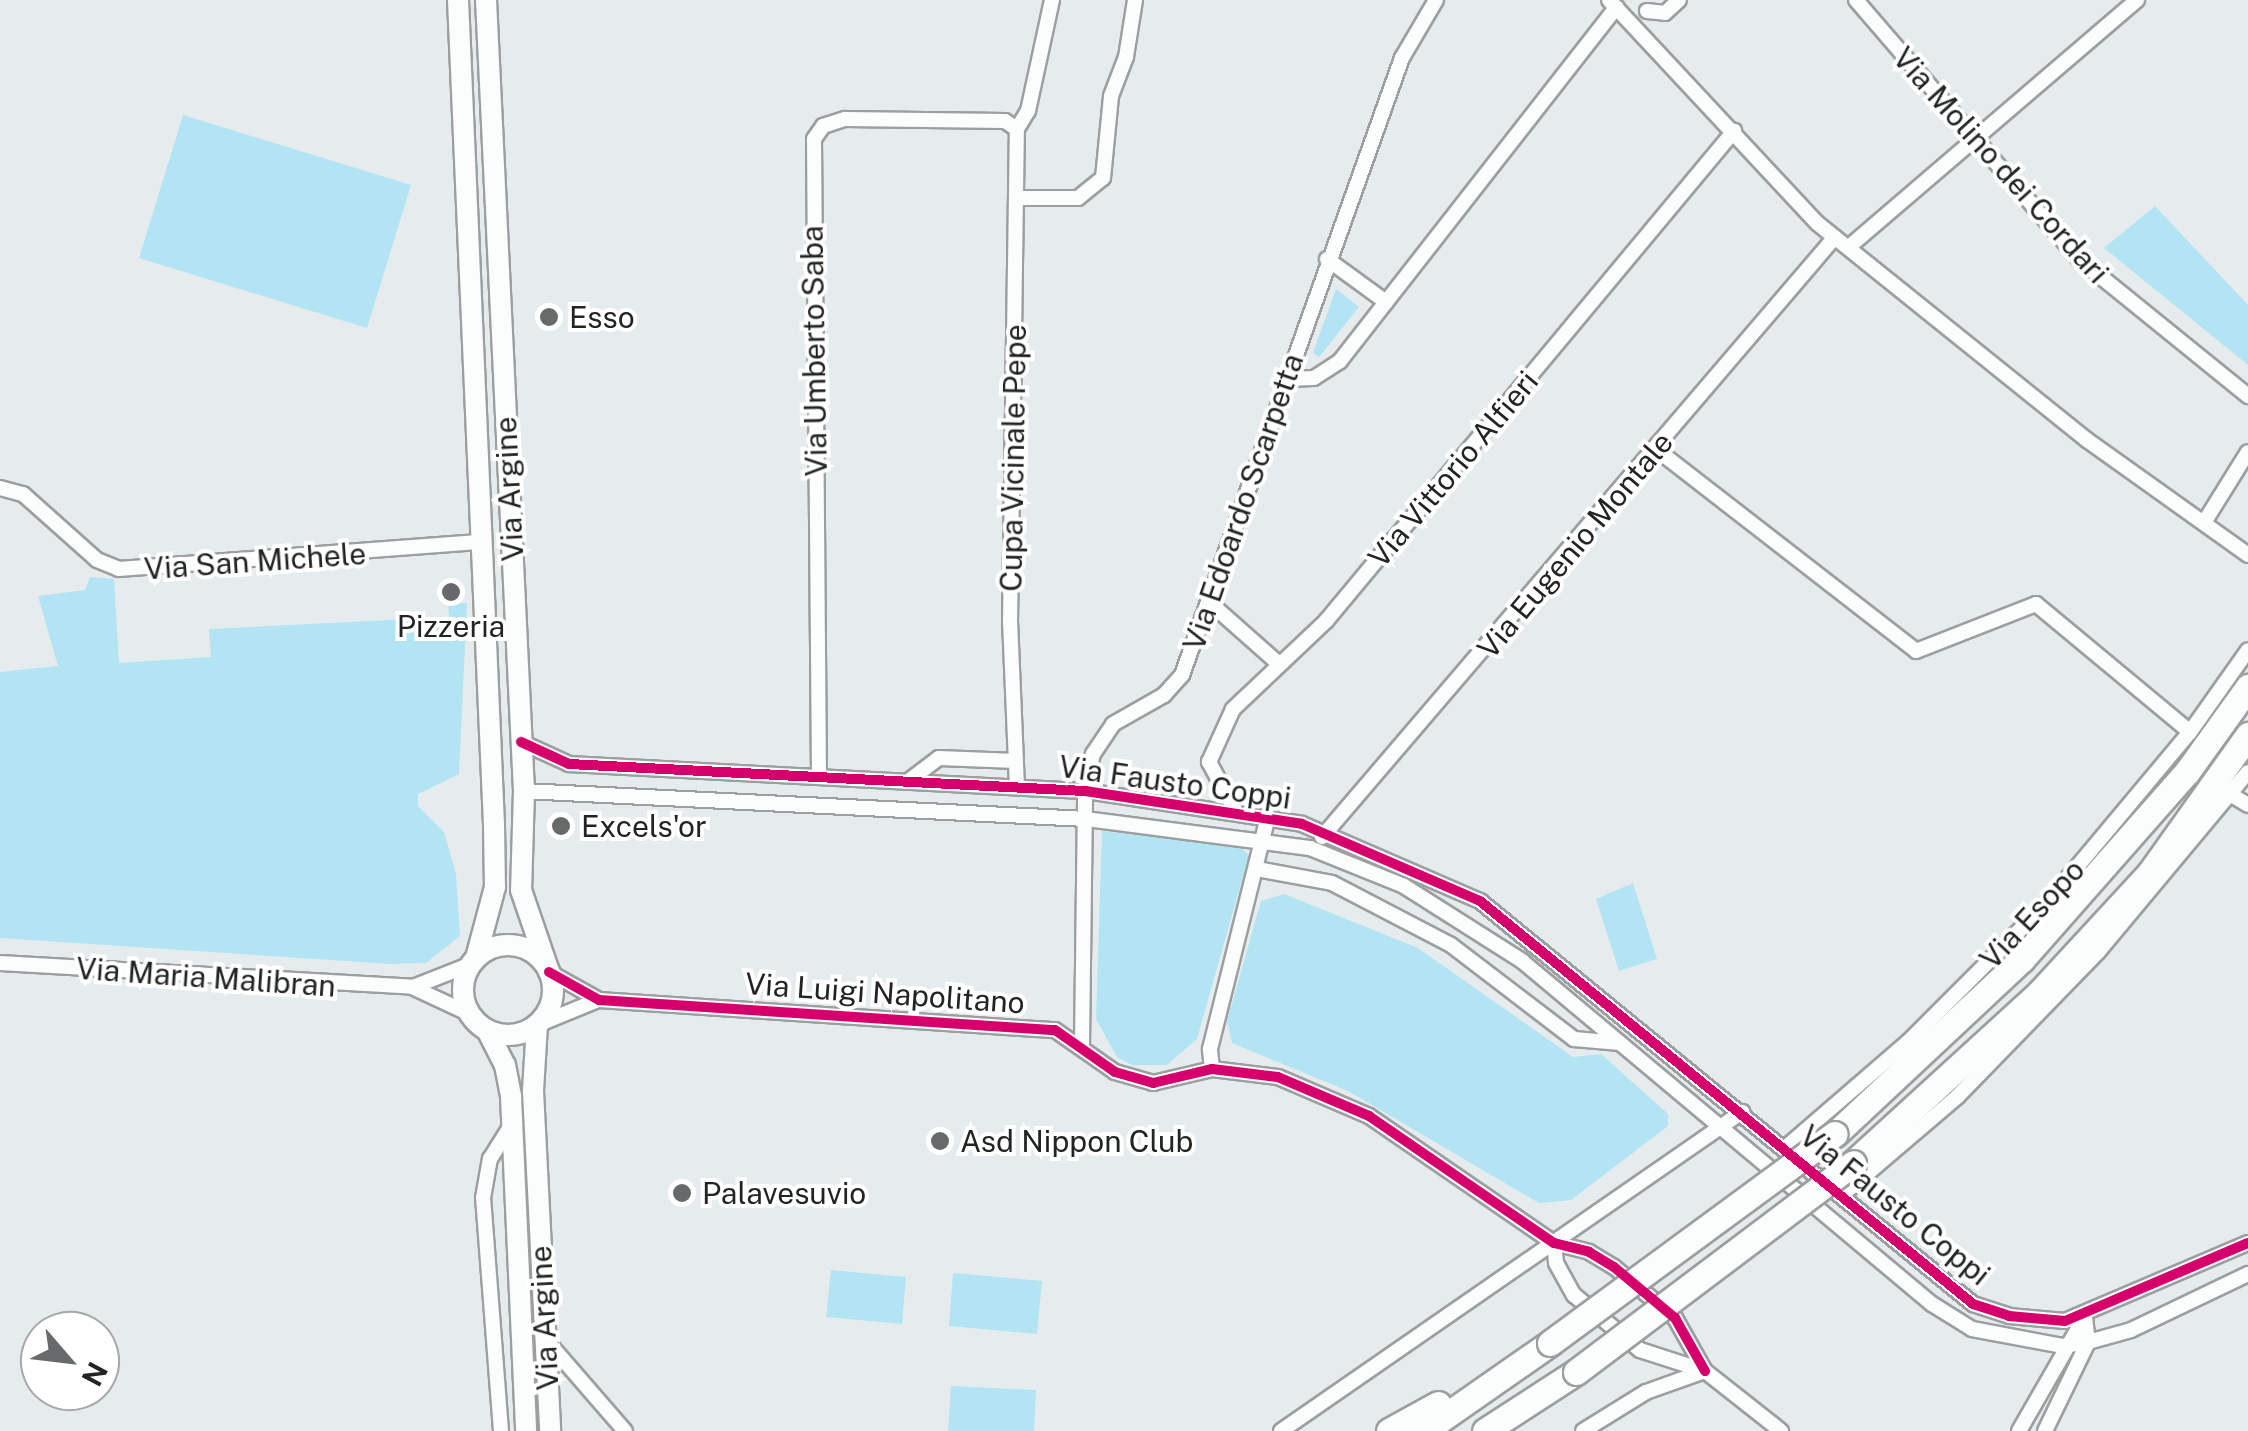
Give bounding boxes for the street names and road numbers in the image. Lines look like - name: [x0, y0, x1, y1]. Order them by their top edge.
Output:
- street label: Via Molino dei Cordari: [1886, 40, 2116, 290]
- street label: Via Umberto Saba: [794, 225, 834, 477]
- street label: Cupa Vicinale Pepe: [993, 324, 1033, 592]
- street label: Via Edoardo Scarpetta: [1175, 349, 1311, 655]
- street label: Via Vittorio Alfieri: [1360, 363, 1546, 575]
- street label: Via Argine: [487, 416, 531, 562]
- street label: Via Eugenio Montale: [1470, 424, 1680, 666]
- street label: Via San Michele: [143, 535, 367, 587]
- street label: Via Fausto Coppi: [1057, 748, 1293, 816]
- street label: Via Esopo: [1972, 852, 2092, 976]
- street label: Via Maria Malibran: [75, 950, 337, 1004]
- street label: Via Luigi Napolitano: [744, 965, 1026, 1021]
- street label: Via Fausto Coppi: [1793, 1117, 1997, 1293]
- street label: Via Argine: [522, 1245, 566, 1391]

